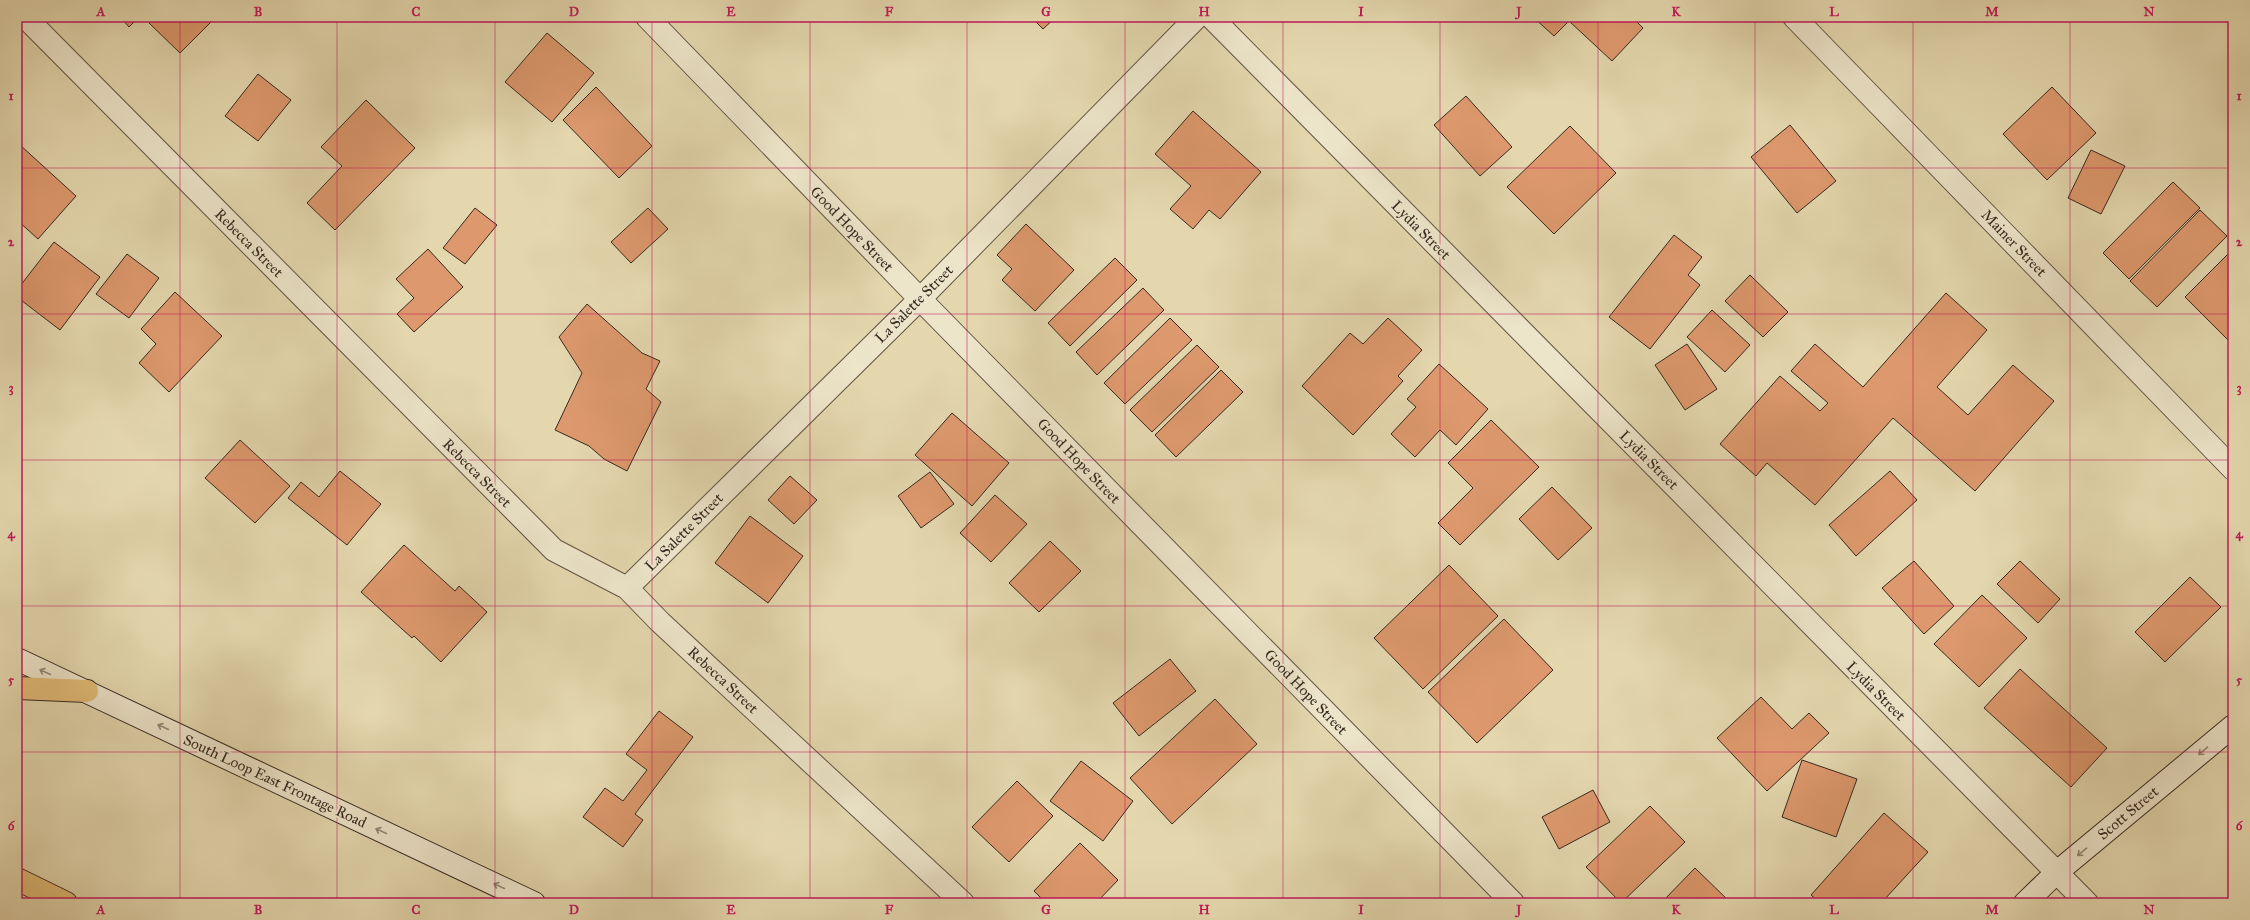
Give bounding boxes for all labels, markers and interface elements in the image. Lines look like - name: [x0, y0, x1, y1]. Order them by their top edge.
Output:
- text: A: [96, 4, 106, 20]
- text: B: [254, 4, 263, 20]
- text: C: [412, 4, 421, 20]
- text: D: [569, 4, 579, 20]
- text: E: [726, 4, 736, 20]
- text: F: [885, 4, 894, 20]
- text: G: [1041, 4, 1051, 20]
- text: H: [1198, 4, 1210, 20]
- text: I: [1358, 4, 1364, 20]
- text: J: [1514, 4, 1522, 20]
- text: K: [1671, 4, 1681, 20]
- text: L: [1829, 4, 1839, 20]
- text: M: [1985, 4, 1999, 20]
- text: N: [2143, 4, 2155, 20]
- text: 1: [8, 88, 14, 104]
- text: 1: [2236, 88, 2242, 104]
- street label: Good Hope Street: [807, 183, 898, 276]
- street label: Lydia Street: [1388, 197, 1455, 264]
- street label: Rebecca Street: [211, 205, 288, 282]
- street label: Mainer Street: [1978, 206, 2051, 281]
- text: 2: [8, 234, 15, 250]
- text: 2: [2236, 234, 2243, 250]
- street label: La Salette Street: [871, 261, 957, 347]
- text: 3: [8, 380, 14, 396]
- text: 3: [2236, 380, 2242, 396]
- street label: Good Hope Street: [1034, 415, 1125, 508]
- street label: Lydia Street: [1616, 427, 1683, 494]
- street label: Rebecca Street: [439, 435, 516, 512]
- street label: La Salette Street: [641, 489, 727, 575]
- text: 4: [7, 526, 15, 542]
- text: 4: [2235, 526, 2243, 542]
- street label: Rebecca Street: [684, 643, 762, 718]
- street label: Good Hope Street: [1261, 646, 1352, 739]
- street label: Lydia Street: [1843, 658, 1910, 725]
- one-way arrow: [39, 668, 51, 675]
- text: 5: [8, 672, 15, 688]
- text: 5: [2236, 672, 2243, 688]
- one-way arrow: [157, 723, 169, 730]
- street label: South Loop East Frontage Road: [180, 731, 370, 832]
- one-way arrow: [2198, 746, 2208, 755]
- street label: Scott Street: [2094, 782, 2163, 844]
- text: 6: [8, 818, 16, 834]
- text: 6: [2236, 818, 2244, 834]
- one-way arrow: [375, 827, 387, 834]
- one-way arrow: [2076, 847, 2087, 856]
- one-way arrow: [493, 882, 505, 890]
- text: A: [96, 902, 106, 918]
- text: B: [254, 902, 263, 918]
- text: C: [412, 902, 421, 918]
- text: D: [569, 902, 579, 918]
- text: E: [726, 902, 736, 918]
- text: F: [885, 902, 894, 918]
- text: G: [1041, 902, 1051, 918]
- text: H: [1198, 902, 1210, 918]
- text: I: [1358, 902, 1364, 918]
- text: J: [1514, 902, 1522, 918]
- text: K: [1671, 902, 1681, 918]
- text: L: [1829, 902, 1839, 918]
- text: M: [1985, 902, 1999, 918]
- text: N: [2143, 902, 2155, 918]

